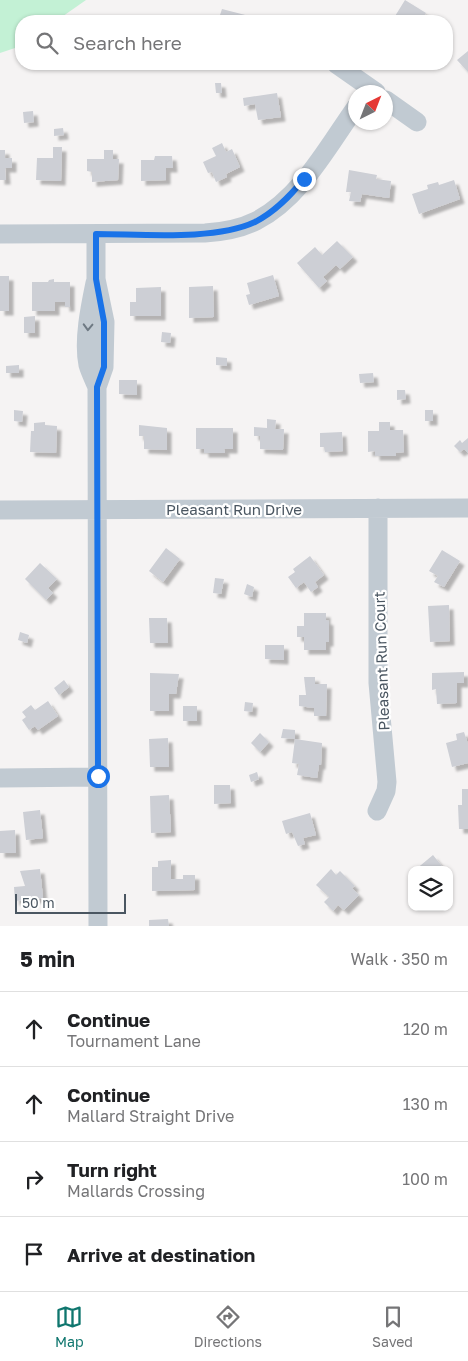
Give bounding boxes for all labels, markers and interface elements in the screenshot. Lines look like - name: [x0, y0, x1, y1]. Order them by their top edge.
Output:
- search box: [15, 15, 453, 70]
- icon: search: [33, 29, 61, 57]
- text: Search here: [73, 31, 182, 54]
- north arrow: [348, 85, 393, 130]
- route end: [293, 168, 316, 191]
- one-way arrow: [83, 324, 94, 332]
- street label: Pleasant Run Drive: [166, 500, 302, 518]
- street label: Pleasant Run Court: [370, 591, 392, 731]
- route start: [87, 765, 110, 788]
- map controls: [408, 866, 453, 911]
- button: layers: [408, 866, 453, 911]
- scale bar: [15, 891, 126, 914]
- text: 50 m: [22, 894, 55, 911]
- text: 5 min: [20, 946, 75, 972]
- text: Walk · 350 m: [351, 949, 448, 969]
- text: Continue: [67, 1008, 150, 1031]
- icon: ahead: [20, 1015, 48, 1043]
- text: 120 m: [403, 1019, 448, 1039]
- text: Tournament Lane: [67, 1031, 201, 1051]
- text: Continue: [67, 1083, 150, 1106]
- icon: ahead: [20, 1090, 48, 1118]
- text: 130 m: [403, 1094, 448, 1114]
- text: Mallard Straight Drive: [67, 1106, 234, 1126]
- text: Turn right: [67, 1158, 157, 1181]
- icon: right: [20, 1165, 48, 1193]
- text: 100 m: [402, 1169, 448, 1189]
- text: Mallards Crossing: [67, 1181, 205, 1201]
- icon: arrive: [20, 1240, 48, 1268]
- text: Arrive at destination: [67, 1243, 255, 1266]
- tab: Map: [55, 1303, 84, 1350]
- tab: Directions: [194, 1303, 262, 1350]
- tab: Saved: [372, 1303, 413, 1350]

